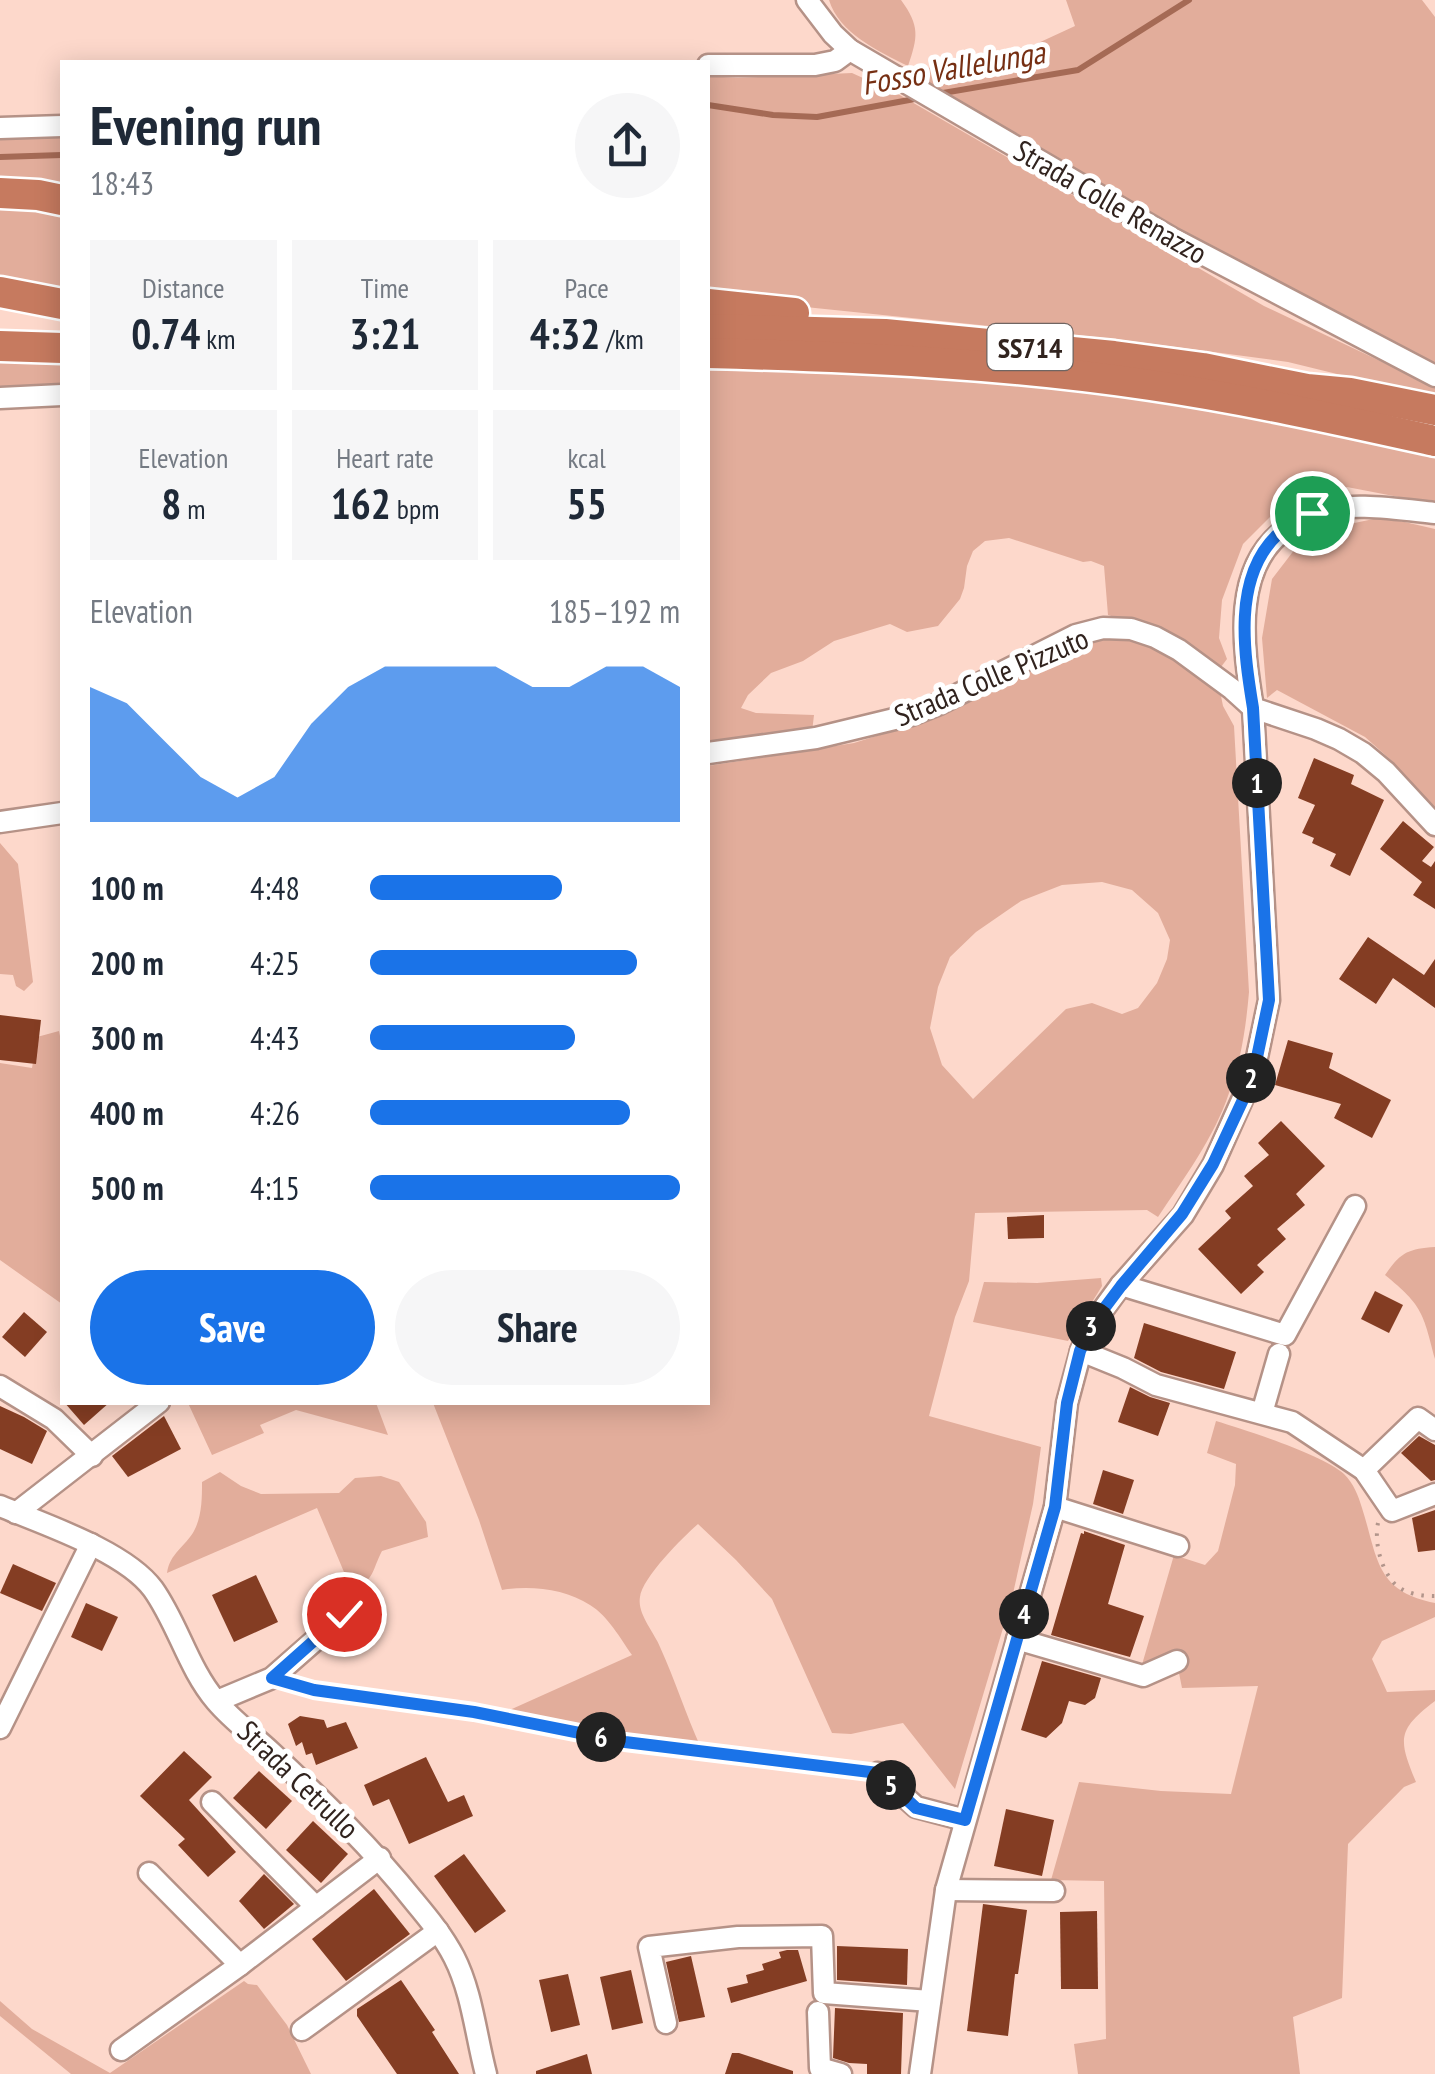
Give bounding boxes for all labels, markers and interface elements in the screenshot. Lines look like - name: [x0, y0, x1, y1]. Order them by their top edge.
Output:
- water label: Fosso Vallelunga: [858, 30, 1050, 104]
- text: Evening run: [90, 89, 322, 160]
- button: share: [575, 93, 680, 198]
- street label: Strada Colle Renazzo: [1008, 130, 1214, 272]
- text: 18:43: [90, 162, 154, 204]
- text: Distance: [142, 269, 225, 306]
- text: Time: [361, 269, 409, 306]
- text: Pace: [565, 269, 609, 306]
- text: 0.74: [131, 306, 200, 361]
- text: 3:21: [350, 306, 420, 361]
- text: 4:32: [530, 306, 600, 361]
- text: km: [200, 320, 235, 357]
- text: /km: [600, 320, 644, 357]
- road number: SS714: [988, 324, 1072, 370]
- text: Elevation: [138, 439, 228, 476]
- text: Heart rate: [336, 439, 434, 476]
- text: kcal: [568, 439, 606, 476]
- pin: [1270, 471, 1355, 556]
- text: 8: [161, 476, 181, 531]
- text: 162: [331, 476, 391, 531]
- text: 55: [567, 476, 607, 531]
- icon: arrive: [1285, 486, 1340, 541]
- text: m: [181, 490, 205, 527]
- text: bpm: [391, 490, 439, 527]
- text: Elevation: [90, 590, 193, 632]
- text: 185–192 m: [549, 590, 680, 632]
- street label: Strada Colle Pizzuto: [888, 618, 1094, 734]
- pin: 1: [1232, 758, 1282, 808]
- text: 1: [1250, 764, 1264, 801]
- text: 100 m: [90, 867, 164, 909]
- text: 4:48: [250, 867, 300, 909]
- text: 200 m: [90, 942, 164, 984]
- text: 4:25: [250, 942, 300, 984]
- text: 300 m: [90, 1017, 164, 1059]
- text: 4:43: [250, 1017, 300, 1059]
- pin: 2: [1226, 1053, 1276, 1103]
- text: 2: [1244, 1059, 1258, 1096]
- text: 400 m: [90, 1092, 164, 1134]
- text: 4:26: [250, 1092, 300, 1134]
- text: 500 m: [90, 1167, 164, 1209]
- text: 4:15: [250, 1167, 300, 1209]
- button: Save: [90, 1270, 375, 1385]
- button: Share: [395, 1270, 680, 1385]
- pin: 3: [1066, 1301, 1116, 1351]
- text: 3: [1084, 1307, 1098, 1344]
- pin: [302, 1572, 387, 1657]
- icon: check: [317, 1587, 372, 1642]
- pin: 4: [999, 1589, 1049, 1639]
- text: 4: [1017, 1595, 1031, 1632]
- street label: Strada Cetrullo: [230, 1711, 368, 1847]
- pin: 6: [576, 1712, 626, 1762]
- text: 6: [594, 1718, 608, 1755]
- pin: 5: [866, 1760, 916, 1810]
- text: 5: [884, 1766, 898, 1803]

